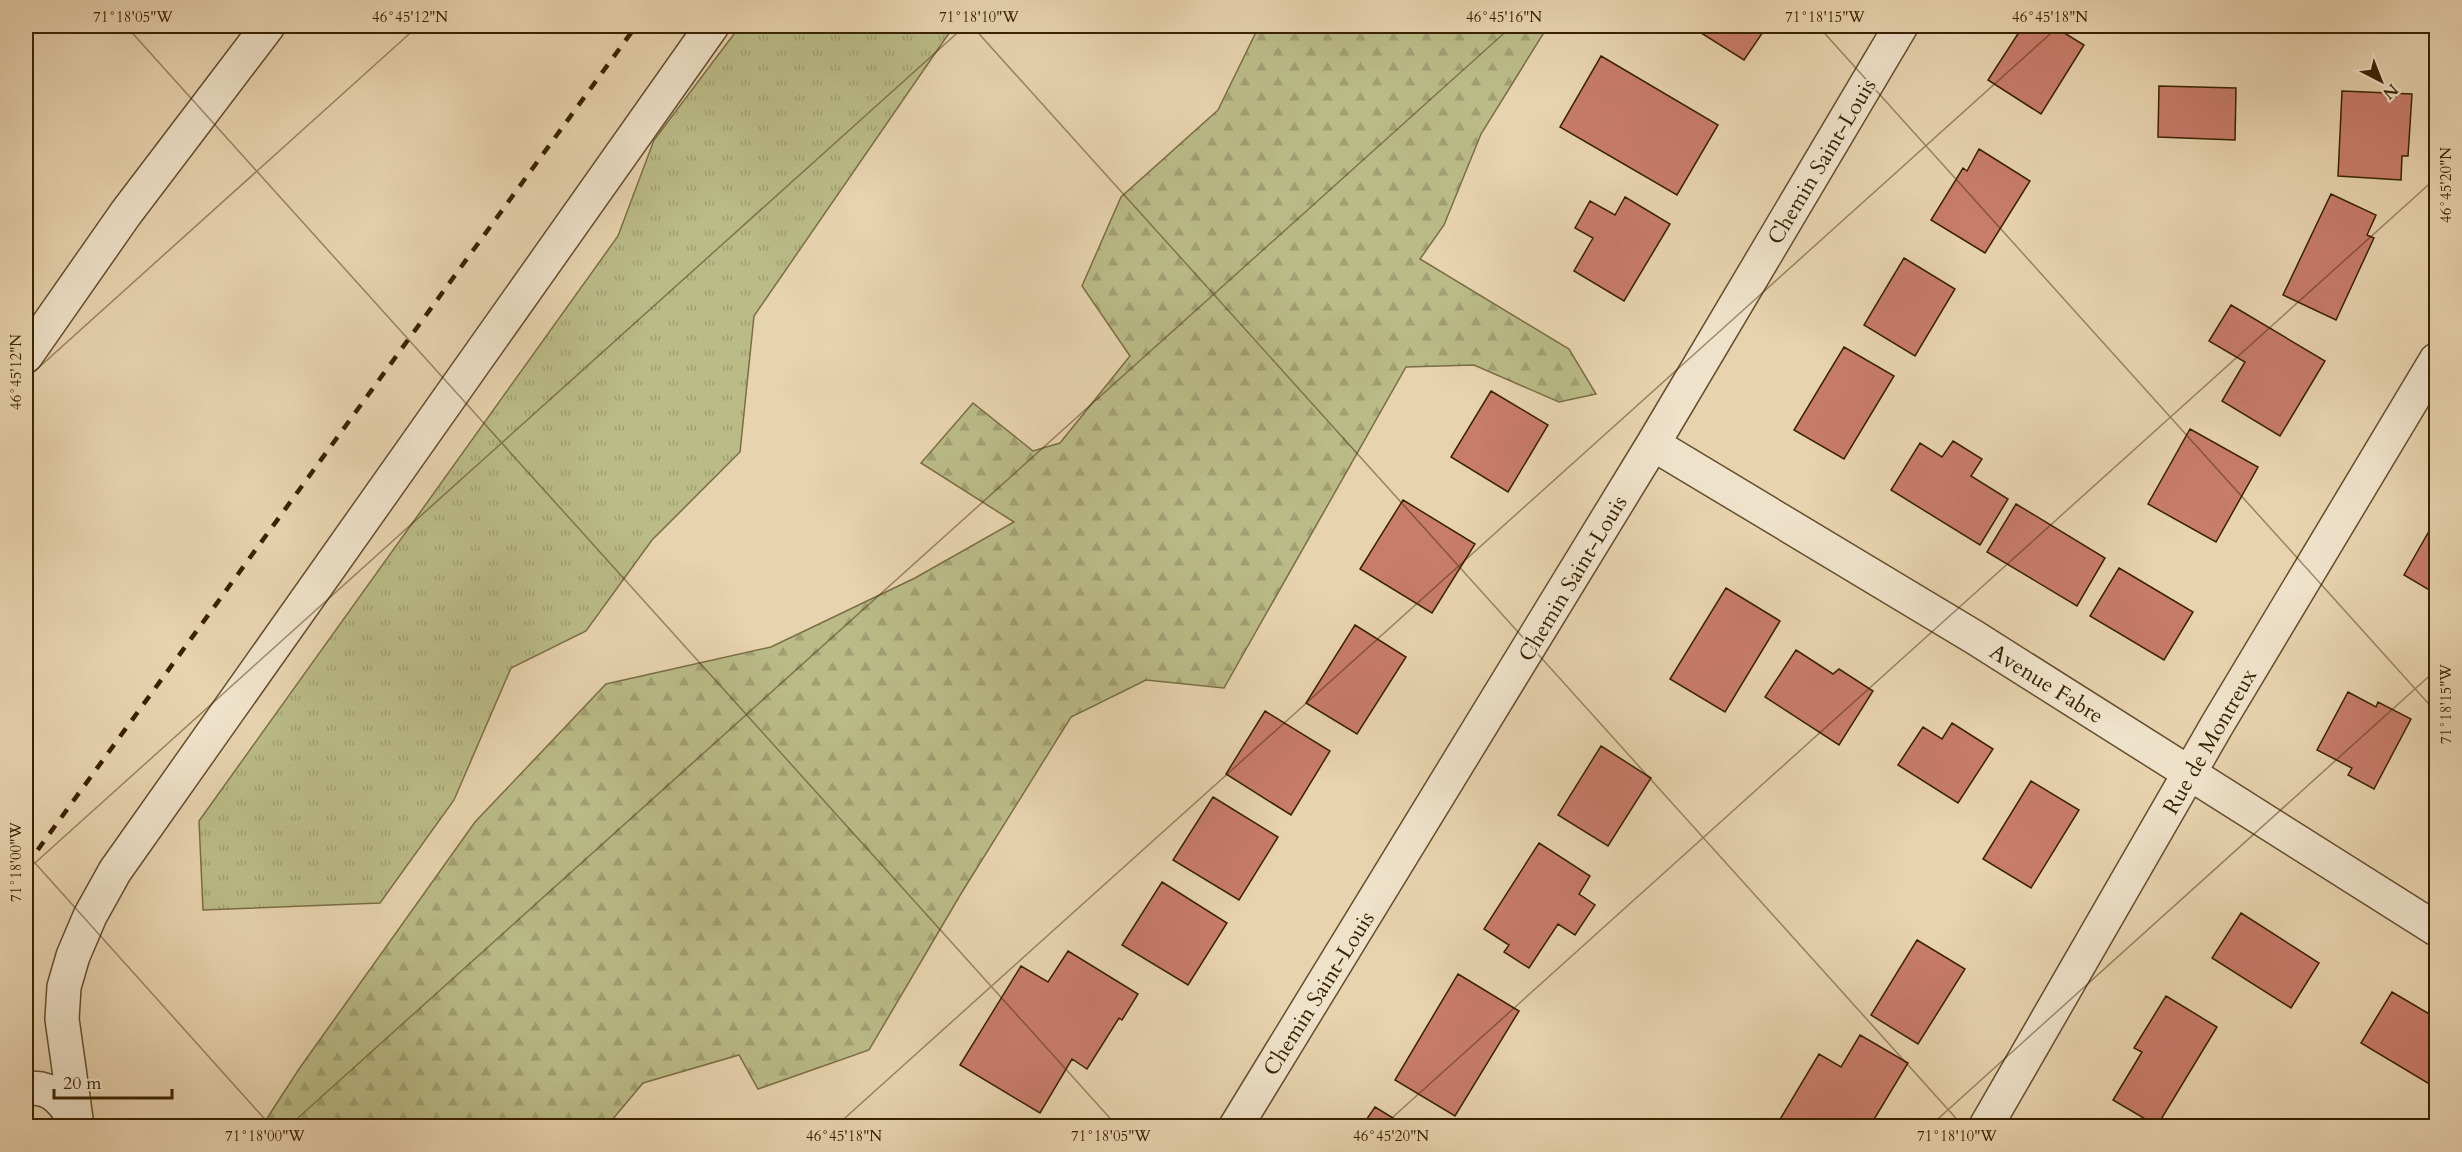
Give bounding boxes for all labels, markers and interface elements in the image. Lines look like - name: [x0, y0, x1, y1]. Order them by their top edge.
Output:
- text: 71°18'05"W: [93, 7, 173, 27]
- text: 46°45'12"N: [372, 7, 448, 27]
- text: 71°18'10"W: [939, 7, 1019, 27]
- text: 46°45'16"N: [1466, 7, 1542, 27]
- text: 71°18'15"W: [1785, 7, 1865, 27]
- text: 46°45'18"N: [2012, 7, 2088, 27]
- north arrow: [2351, 51, 2411, 111]
- street label: Chemin Saint-Louis: [1760, 73, 1883, 250]
- text: N: [2378, 79, 2403, 104]
- text: 46°45'20"N: [2436, 147, 2456, 223]
- text: 46°45'12"N: [6, 334, 26, 410]
- street label: Chemin Saint-Louis: [1511, 490, 1634, 667]
- street label: Avenue Fabre: [1984, 637, 2109, 731]
- street label: Rue de Montreux: [2156, 663, 2264, 820]
- text: 71°18'15"W: [2436, 664, 2456, 744]
- text: 71°18'00"W: [6, 822, 26, 902]
- street label: Chemin Saint-Louis: [1256, 905, 1382, 1082]
- scale bar: [54, 1062, 172, 1100]
- text: 20 m: [63, 1071, 102, 1096]
- text: 71°18'00"W: [225, 1126, 305, 1146]
- text: 46°45'18"N: [806, 1126, 882, 1146]
- text: 71°18'05"W: [1071, 1126, 1151, 1146]
- text: 46°45'20"N: [1353, 1126, 1429, 1146]
- text: 71°18'10"W: [1917, 1126, 1997, 1146]

